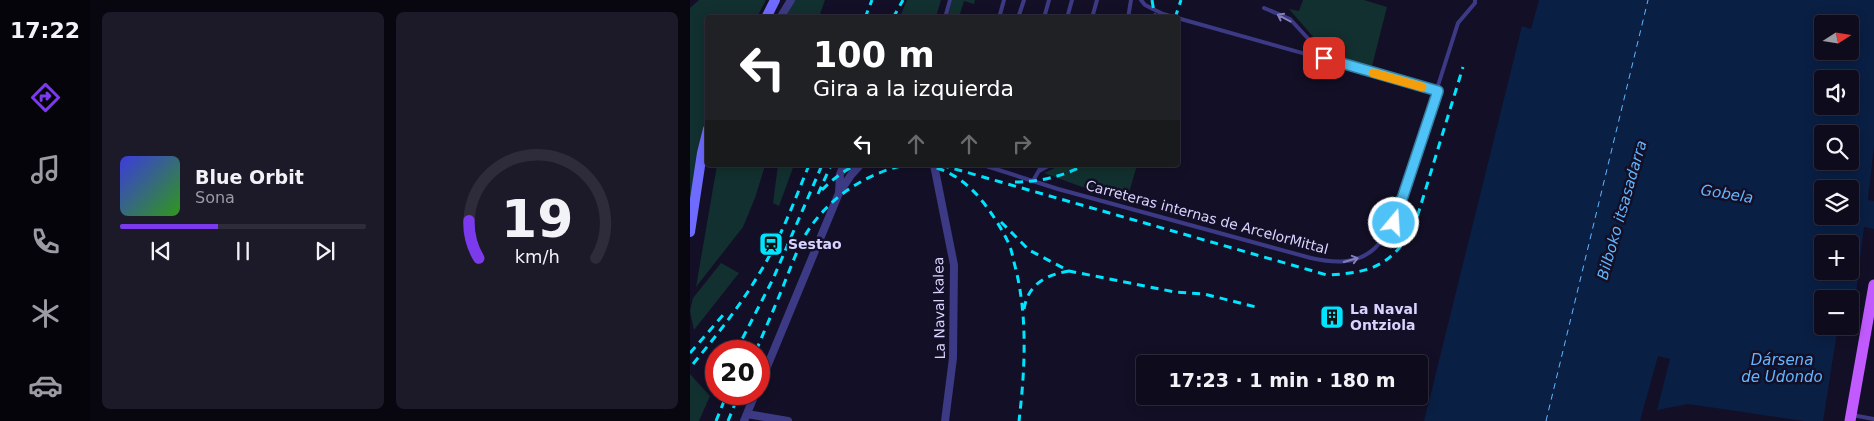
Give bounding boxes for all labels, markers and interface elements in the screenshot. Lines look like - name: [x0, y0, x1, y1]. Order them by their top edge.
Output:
- one-way arrow: [1277, 13, 1292, 23]
- north arrow: [1814, 15, 1859, 60]
- map controls: [1814, 15, 1859, 335]
- text: 17:22: [10, 18, 80, 43]
- icon: left: [730, 35, 795, 100]
- text: 100 m: [813, 35, 935, 75]
- pin: [1303, 37, 1345, 79]
- icon: arrive: [1310, 44, 1338, 72]
- button: sound: [1814, 70, 1859, 115]
- text: Gira a la izquierda: [813, 76, 1014, 101]
- icon: directions: [28, 80, 63, 115]
- button: search: [1814, 125, 1859, 170]
- icon: left: [849, 130, 877, 158]
- icon: ahead: [902, 130, 930, 158]
- icon: ahead: [955, 130, 983, 158]
- icon: right: [1008, 130, 1036, 158]
- water label: Bilboko itsasadarra: [1593, 138, 1651, 282]
- icon: music: [28, 152, 63, 187]
- text: Blue Orbit: [195, 166, 304, 188]
- street label: Carreteras internas de ArcelorMittal: [1084, 177, 1330, 257]
- button: layers: [1814, 180, 1859, 225]
- water label: Gobela: [1699, 181, 1755, 207]
- text: Sona: [195, 188, 235, 207]
- text: 19: [501, 189, 573, 249]
- position arrow: [1367, 196, 1419, 248]
- icon: phone: [28, 224, 63, 259]
- station icon: Sestao: [758, 231, 784, 257]
- button: +: [1814, 235, 1859, 280]
- place label: Sestao: [788, 236, 842, 252]
- icon: previous: [147, 237, 175, 265]
- icon: pause: [229, 237, 257, 265]
- icon: next: [311, 237, 339, 265]
- text: km/h: [514, 246, 560, 267]
- one-way arrow: [1342, 254, 1358, 264]
- street label: La Naval kalea: [930, 257, 948, 359]
- button: −: [1814, 290, 1859, 335]
- icon: climate: [28, 296, 63, 331]
- place label: La Naval Ontziola: [1350, 301, 1418, 333]
- building icon: La Naval Ontziola: [1319, 304, 1345, 330]
- speed limit sign: 20: [705, 340, 770, 405]
- water label: Dársena de Udondo: [1741, 351, 1823, 386]
- icon: car: [28, 368, 63, 403]
- text: 17:23 · 1 min · 180 m: [1168, 369, 1396, 391]

